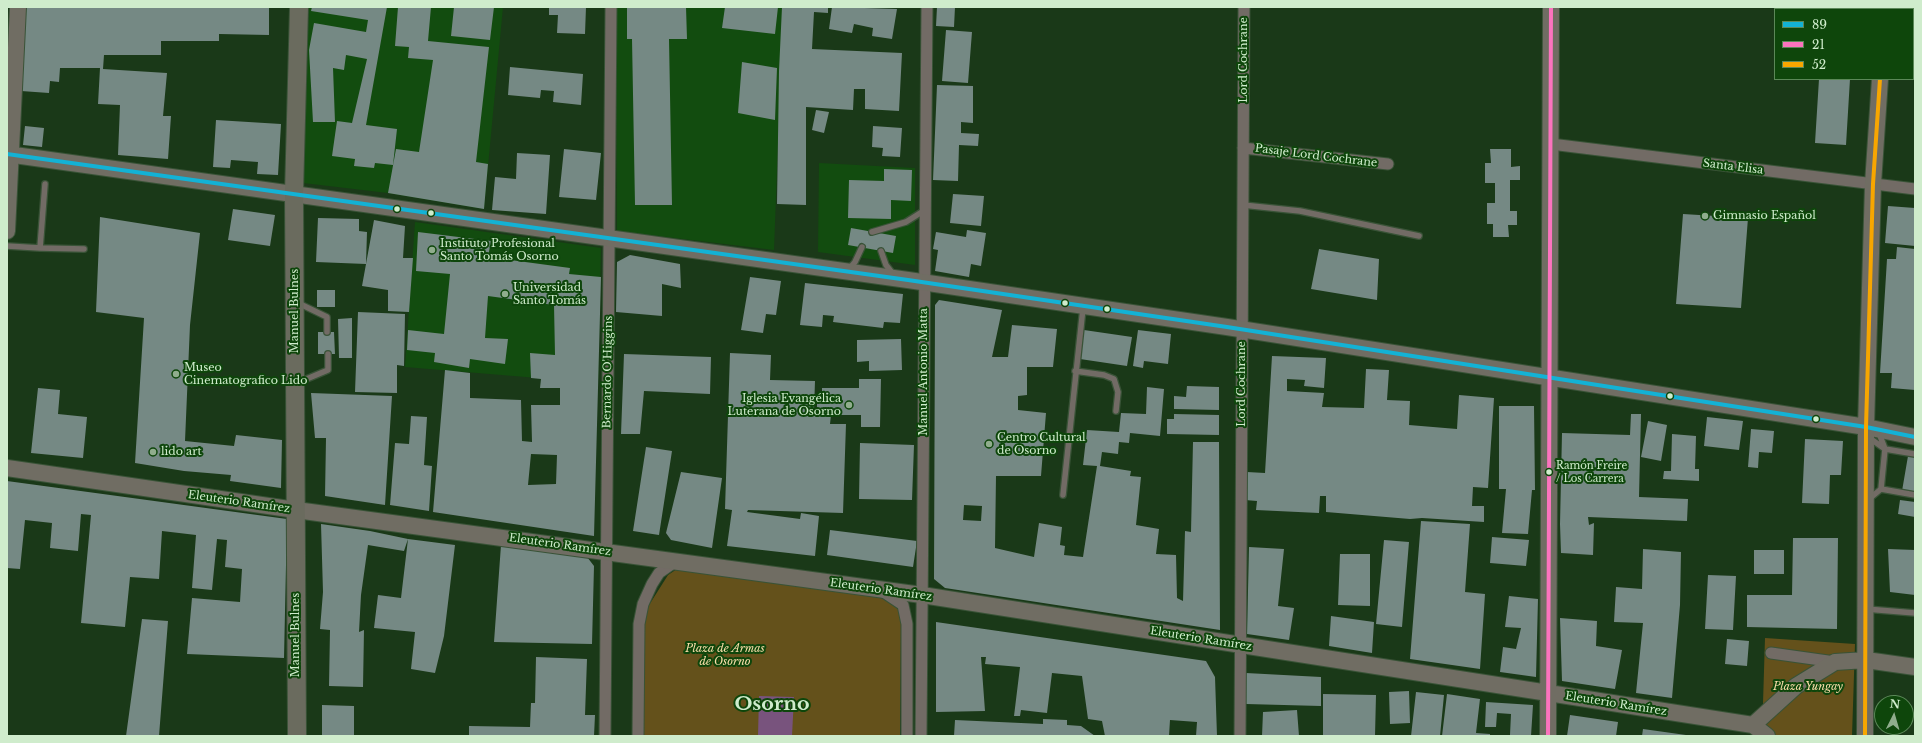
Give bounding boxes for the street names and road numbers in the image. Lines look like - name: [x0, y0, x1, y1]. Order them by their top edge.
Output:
- street label: Lord Cochrane: [1237, 17, 1251, 103]
- street label: Pasaje Lord Cochrane: [1254, 142, 1378, 170]
- street label: Santa Elisa: [1702, 157, 1764, 177]
- street label: Manuel Bulnes: [288, 269, 302, 353]
- street label: Manuel Antonio Matta: [917, 308, 931, 436]
- street label: Bernardo O'Higgins: [600, 316, 616, 428]
- street label: Lord Cochrane: [1235, 341, 1249, 427]
- street label: Eleuterio Ramírez: [187, 488, 291, 516]
- street label: Eleuterio Ramírez: [508, 531, 612, 559]
- street label: Eleuterio Ramírez: [829, 576, 933, 604]
- street label: Manuel Bulnes: [289, 593, 303, 677]
- street label: Eleuterio Ramírez: [1149, 624, 1253, 654]
- street label: Eleuterio Ramírez: [1564, 689, 1668, 719]

